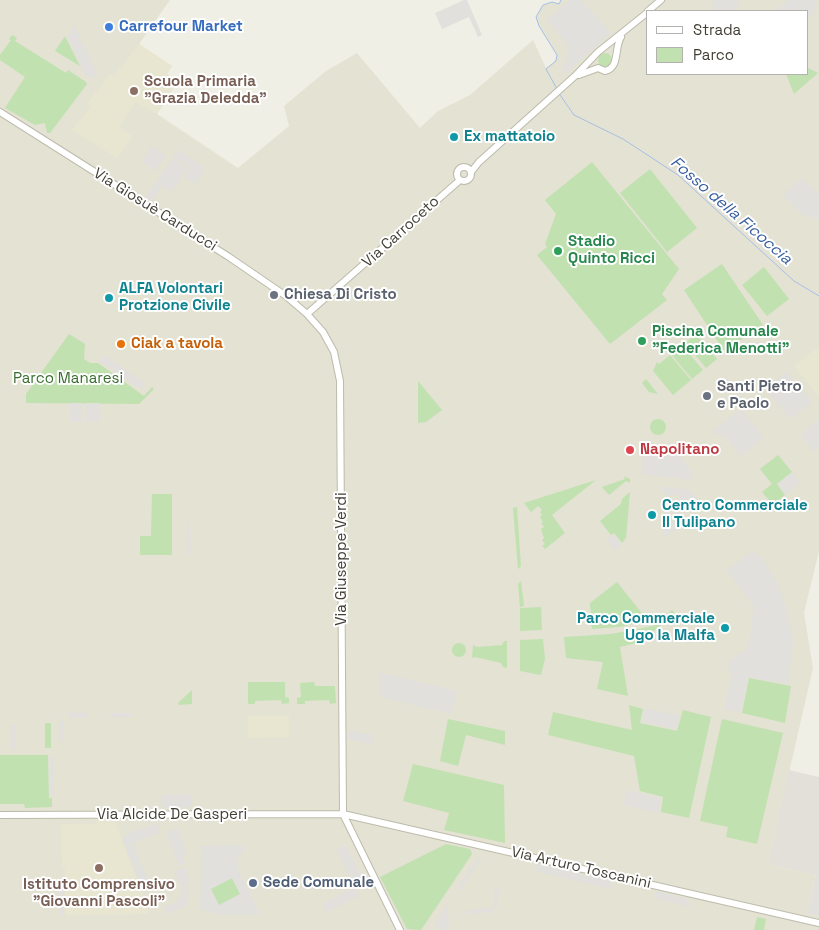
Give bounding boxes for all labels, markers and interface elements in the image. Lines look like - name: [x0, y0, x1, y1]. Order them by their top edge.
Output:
- legend: [646, 10, 809, 75]
- place label: Carrefour Market: [119, 18, 243, 36]
- text: Strada: [693, 20, 741, 39]
- marker: Carrefour Market: [103, 21, 115, 33]
- text: Parco: [693, 45, 734, 64]
- place label: Scuola Primaria "Grazia Deledda": [144, 73, 267, 108]
- marker: Scuola Primaria "Grazia Deledda": [128, 85, 140, 97]
- place label: Ex mattatoio: [464, 128, 555, 146]
- marker: Ex mattatoio: [448, 131, 460, 143]
- water label: Fosso della Ficoccia: [666, 153, 796, 269]
- street label: Via Giosuè Carducci: [90, 165, 220, 255]
- street label: Via Carroceto: [359, 193, 443, 271]
- place label: Stadio Quinto Ricci: [568, 233, 655, 268]
- marker: Stadio Quinto Ricci: [552, 245, 564, 257]
- place label: ALFA Volontari Protzione Civile: [119, 280, 231, 315]
- place label: Chiesa Di Cristo: [284, 286, 397, 304]
- marker: Chiesa Di Cristo: [268, 289, 280, 301]
- marker: ALFA Volontari Protzione Civile: [103, 292, 115, 304]
- place label: Piscina Comunale "Federica Menotti": [652, 323, 789, 358]
- place label: Ciak a tavola: [131, 335, 223, 353]
- marker: Piscina Comunale "Federica Menotti": [636, 335, 648, 347]
- marker: Ciak a tavola: [115, 338, 127, 350]
- park label: Parco Manaresi: [13, 370, 123, 388]
- place label: Santi Pietro e Paolo: [717, 378, 802, 413]
- marker: Santi Pietro e Paolo: [701, 390, 713, 402]
- place label: Napolitano: [640, 441, 719, 459]
- marker: Napolitano: [624, 444, 636, 456]
- street label: Via Giuseppe Verdi: [333, 492, 351, 626]
- place label: Centro Commerciale Il Tulipano: [662, 497, 808, 532]
- marker: Centro Commerciale Il Tulipano: [646, 509, 658, 521]
- place label: Parco Commerciale Ugo la Malfa: [577, 610, 715, 645]
- marker: Parco Commerciale Ugo la Malfa: [719, 622, 731, 634]
- street label: Via Alcide De Gasperi: [97, 806, 247, 824]
- street label: Via Arturo Toscanini: [509, 843, 653, 893]
- marker: Istituto Comprensivo "Giovanni Pascoli": [93, 862, 105, 874]
- place label: Sede Comunale: [263, 874, 374, 892]
- place label: Istituto Comprensivo "Giovanni Pascoli": [23, 876, 175, 911]
- marker: Sede Comunale: [247, 877, 259, 889]

